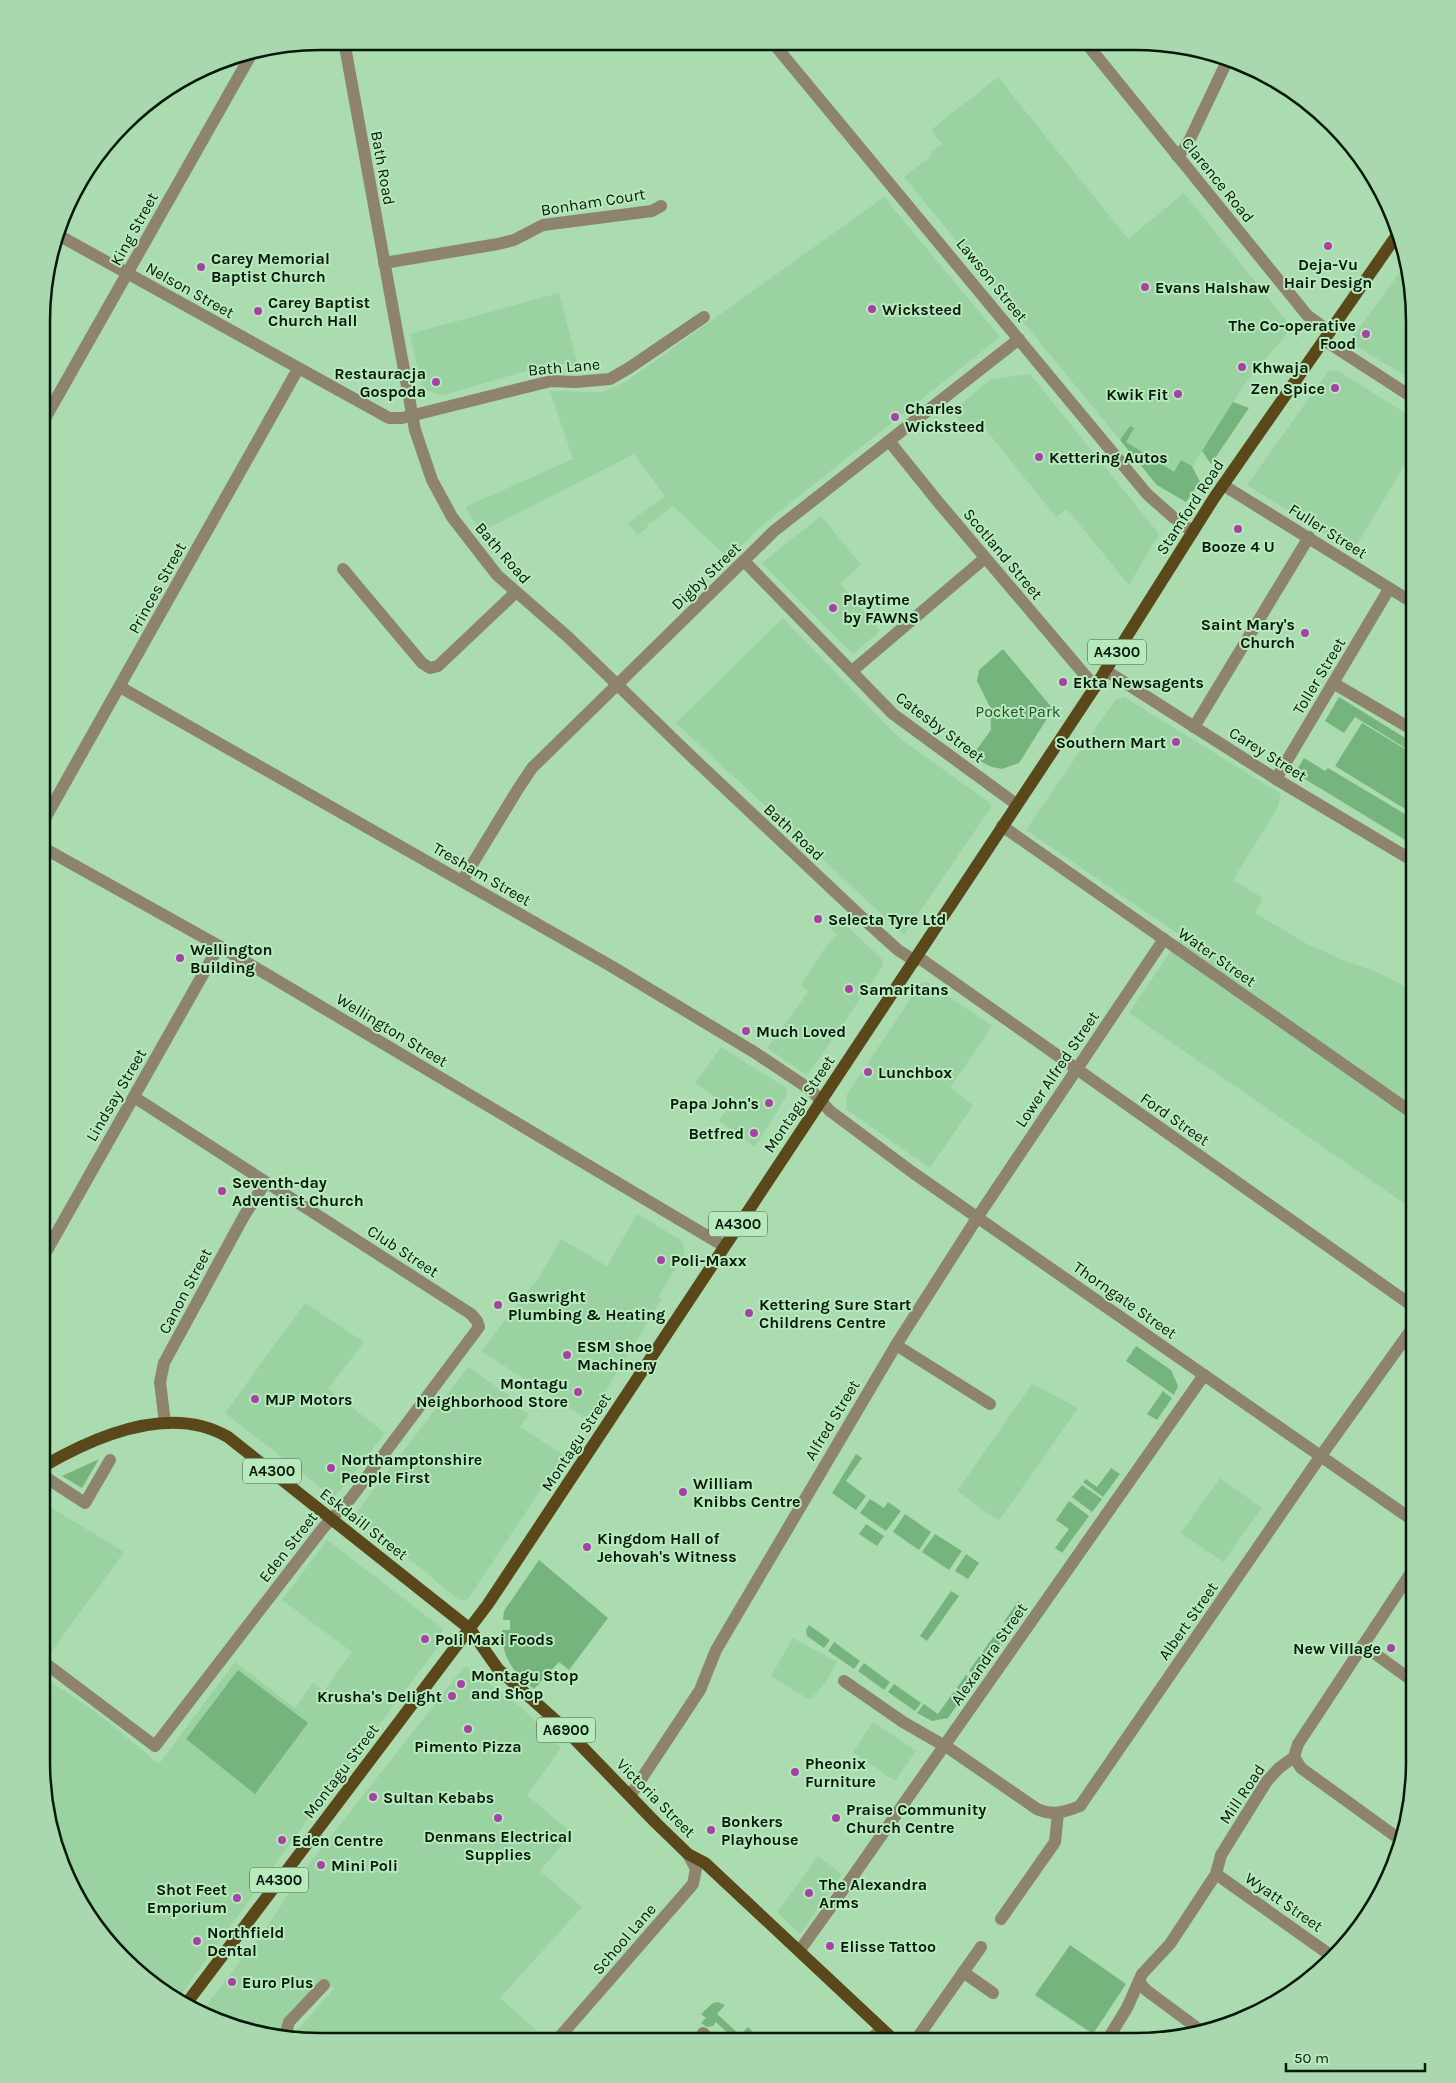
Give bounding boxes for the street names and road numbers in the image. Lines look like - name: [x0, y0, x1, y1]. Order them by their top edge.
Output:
- street label: Bath Road: [367, 129, 399, 207]
- street label: Clarence Road: [1178, 134, 1258, 226]
- street label: Bonham Court: [539, 184, 647, 220]
- street label: King Street: [106, 189, 162, 269]
- street label: Lawson Street: [952, 234, 1032, 326]
- street label: Nelson Street: [142, 258, 238, 322]
- street label: Bath Lane: [527, 354, 601, 380]
- street label: Stamford Road: [1152, 456, 1228, 558]
- street label: Fuller Street: [1285, 500, 1371, 562]
- street label: Scotland Street: [959, 505, 1047, 603]
- street label: Bath Road: [471, 518, 535, 588]
- street label: Digby Street: [667, 538, 745, 614]
- street label: Princes Street: [124, 539, 190, 637]
- street label: Toller Street: [1289, 634, 1349, 718]
- road number: A4300: [1088, 640, 1146, 664]
- street label: Catesby Street: [892, 688, 988, 766]
- street label: Carey Street: [1226, 723, 1310, 785]
- street label: Bath Road: [760, 799, 828, 865]
- street label: Tresham Street: [429, 838, 535, 910]
- street label: Water Street: [1175, 923, 1259, 991]
- street label: Wellington Street: [333, 989, 451, 1071]
- street label: Lower Alfred Street: [1011, 1007, 1103, 1131]
- street label: Lindsay Street: [82, 1045, 150, 1145]
- street label: Montagu Street: [759, 1052, 839, 1156]
- street label: Ford Street: [1137, 1088, 1213, 1150]
- road number: A4300: [709, 1212, 767, 1236]
- street label: Club Street: [364, 1221, 442, 1281]
- street label: Canon Street: [154, 1245, 216, 1337]
- street label: Thorngate Street: [1070, 1257, 1180, 1343]
- street label: Alfred Street: [801, 1376, 863, 1464]
- street label: Montagu Street: [537, 1389, 615, 1495]
- road number: A4300: [243, 1458, 301, 1484]
- street label: Eskdaill Street: [316, 1484, 412, 1564]
- street label: Eden Street: [255, 1508, 321, 1586]
- street label: Albert Street: [1154, 1578, 1222, 1664]
- street label: Alexandra Street: [947, 1599, 1031, 1709]
- road number: A6900: [537, 1718, 595, 1742]
- street label: Montagu Street: [299, 1720, 383, 1822]
- street label: Victoria Street: [613, 1755, 699, 1841]
- street label: Mill Road: [1215, 1761, 1269, 1827]
- road number: A4300: [250, 1868, 308, 1892]
- street label: Wyatt Street: [1242, 1868, 1326, 1936]
- street label: School Lane: [588, 1900, 660, 1978]

